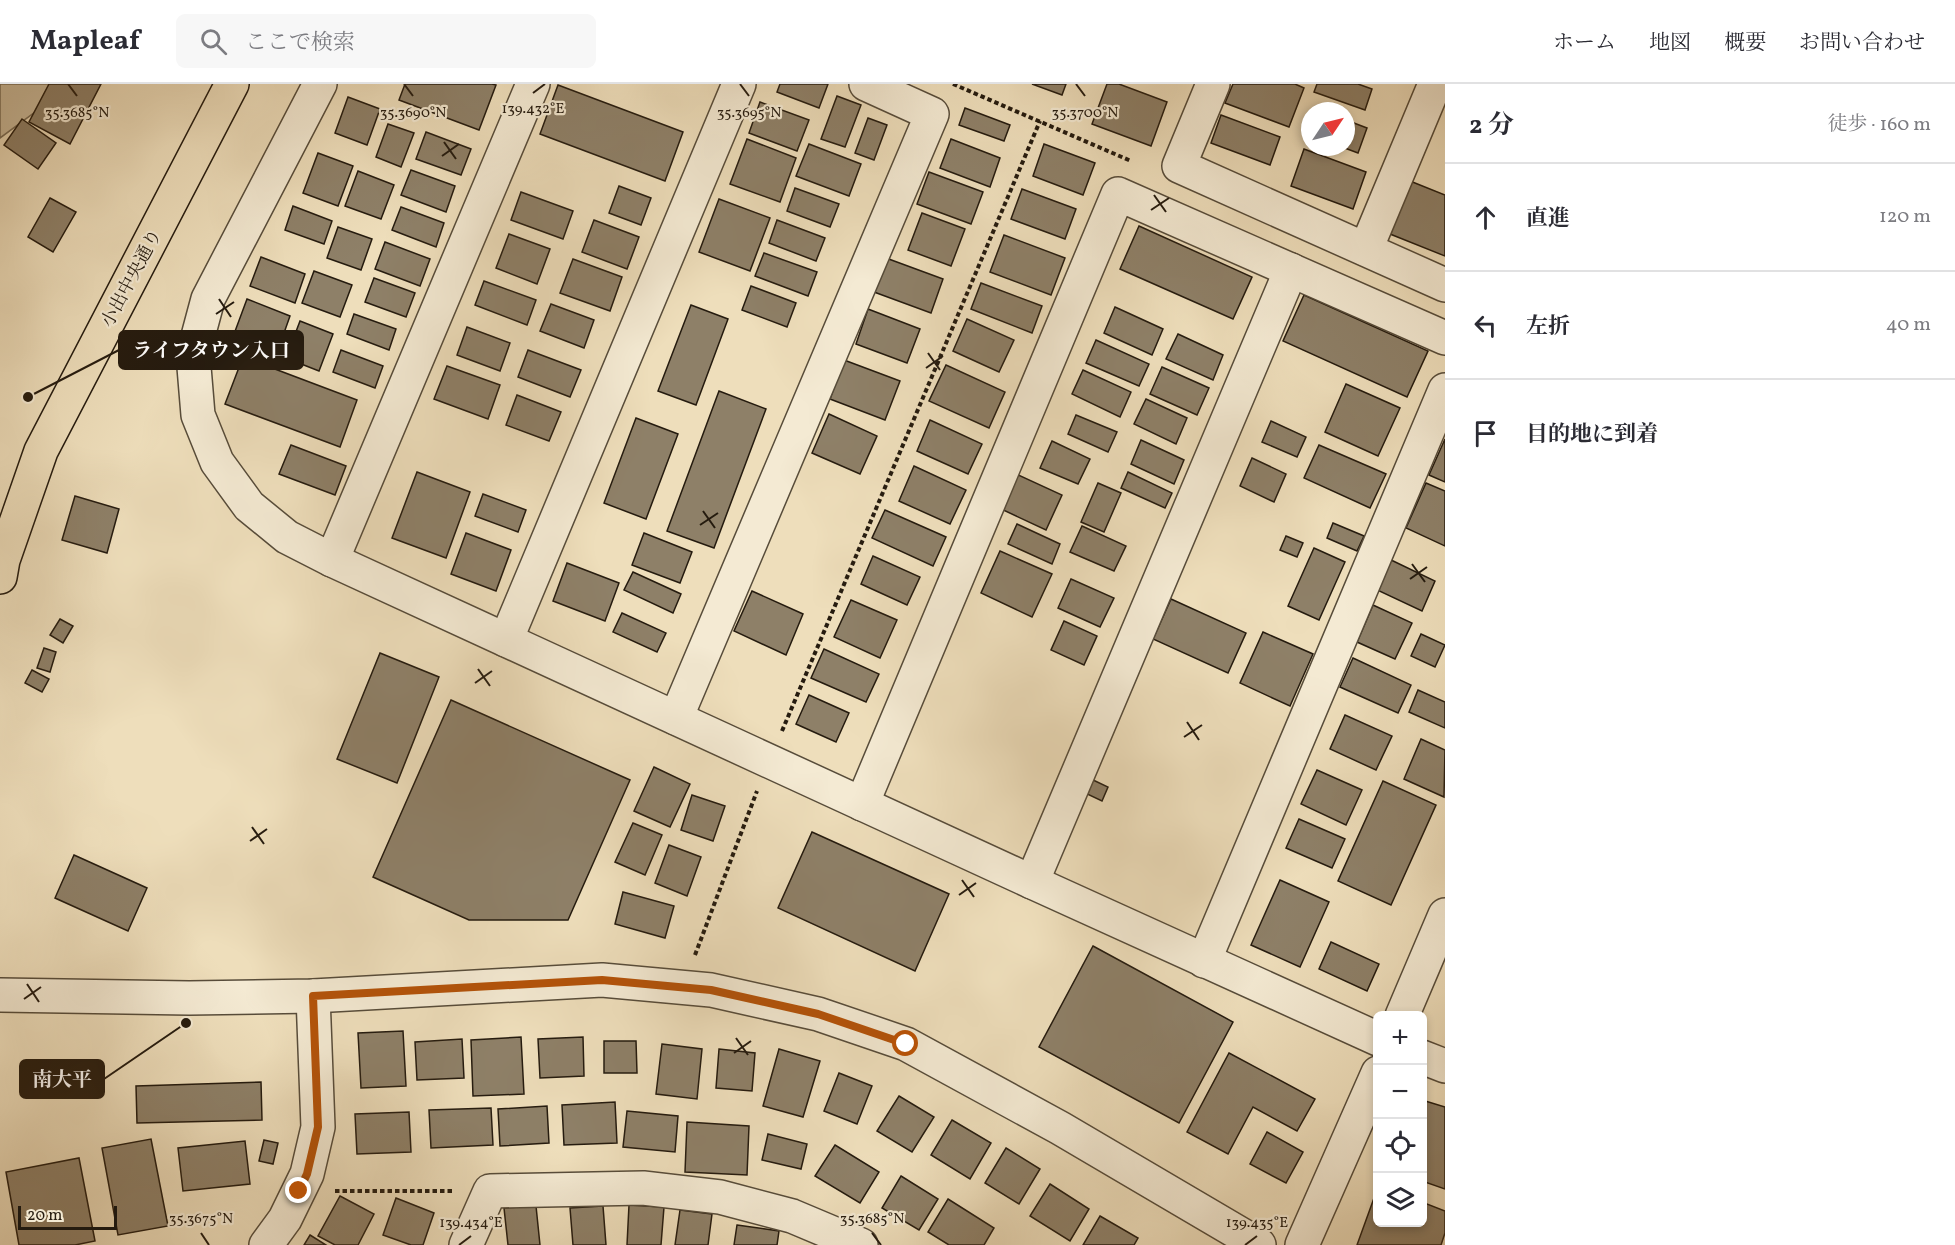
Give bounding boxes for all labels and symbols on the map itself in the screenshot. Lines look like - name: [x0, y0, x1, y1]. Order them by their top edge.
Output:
- text: 139.432°E: [502, 99, 564, 120]
- north arrow: [1301, 102, 1355, 156]
- text: 35.3685°N: [45, 103, 109, 124]
- text: 35.3690°N: [380, 103, 446, 124]
- text: 35.3695°N: [717, 103, 781, 124]
- text: 35.3700°N: [1052, 103, 1119, 124]
- street label: 小出中央通り: [96, 225, 169, 332]
- callout: ライフタウン入口: [119, 331, 303, 369]
- text: ライフタウン入口: [132, 338, 290, 366]
- route start: [892, 1030, 918, 1056]
- callout: 南大平: [20, 1060, 104, 1098]
- text: 南大平: [32, 1067, 92, 1095]
- route end: [285, 1177, 311, 1203]
- scale bar: [18, 1203, 117, 1230]
- text: 35.3675°N: [169, 1209, 233, 1230]
- text: 35.3685°N: [840, 1209, 904, 1230]
- text: 139.434°E: [439, 1213, 503, 1234]
- text: 139.435°E: [1226, 1213, 1288, 1234]

